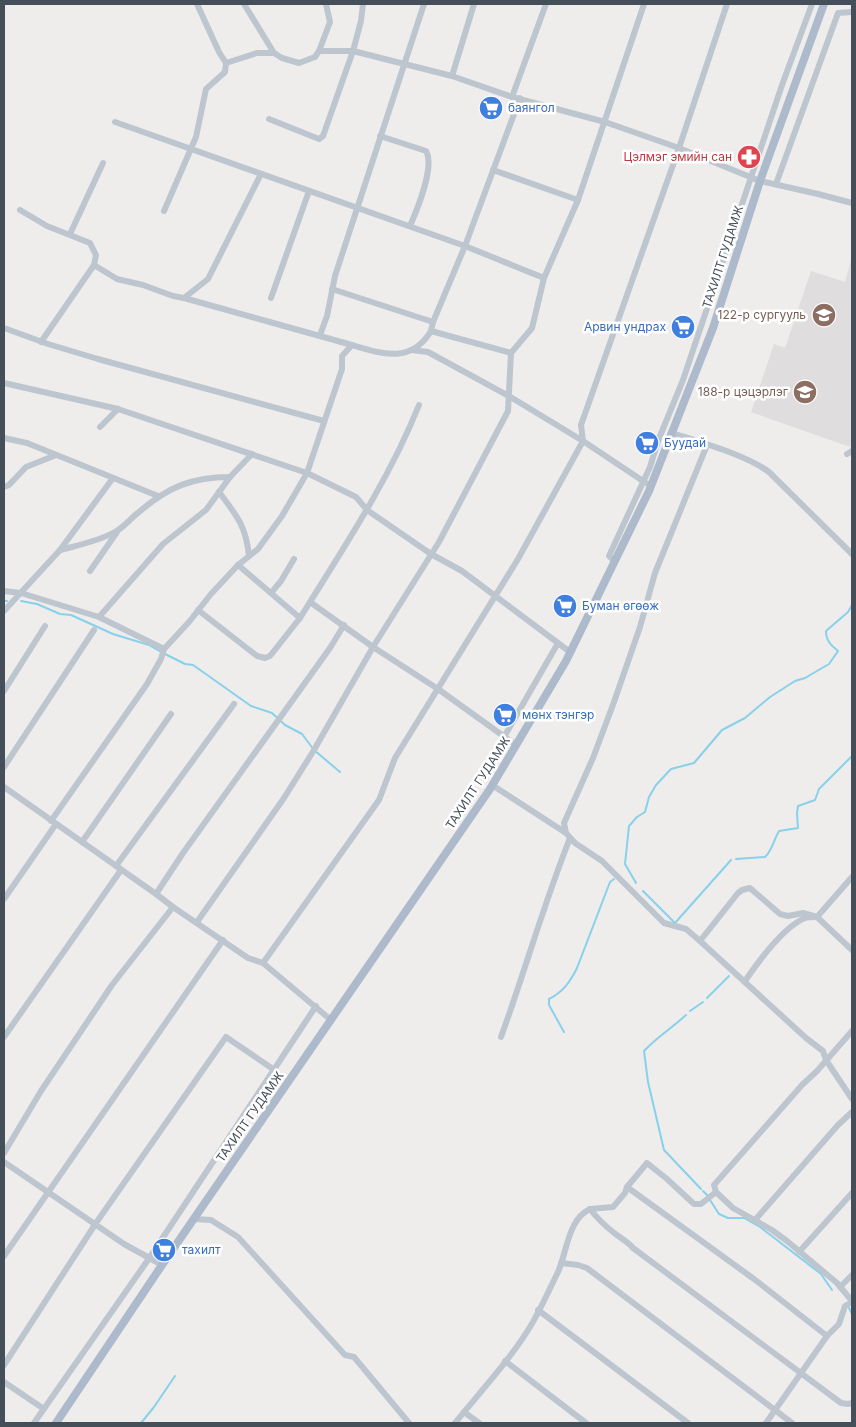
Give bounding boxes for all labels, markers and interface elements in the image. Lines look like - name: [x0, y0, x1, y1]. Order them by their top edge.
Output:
- supermarket icon: баянгол: [478, 95, 504, 121]
- place label: баянгол: [508, 100, 555, 115]
- pharmacy icon: Цэлмэг эмийн сан: [736, 144, 762, 170]
- place label: Цэлмэг эмийн сан: [624, 149, 732, 164]
- street label: ТАХИЛТ ГУДАМЖ: [699, 203, 746, 310]
- school or university icon: 122-р сургууль: [811, 302, 837, 328]
- place label: 122-р сургууль: [718, 307, 806, 322]
- supermarket icon: Арвин ундрах: [670, 314, 696, 340]
- place label: Арвин ундрах: [584, 319, 666, 334]
- school or university icon: 188-р цэцэрлэг: [792, 379, 818, 405]
- place label: 188-р цэцэрлэг: [698, 384, 788, 399]
- supermarket icon: Буудай: [634, 430, 660, 456]
- place label: Буудай: [664, 435, 706, 450]
- supermarket icon: Буман өгөөж: [552, 593, 578, 619]
- place label: Буман өгөөж: [582, 598, 659, 613]
- supermarket icon: мөнх тэнгэр: [492, 702, 518, 728]
- place label: мөнх тэнгэр: [522, 707, 594, 722]
- street label: ТАХИЛТ ГУДАМЖ: [442, 733, 513, 832]
- street label: ТАХИЛТ ГУДАМЖ: [213, 1068, 287, 1165]
- supermarket icon: тахилт: [151, 1237, 177, 1263]
- place label: тахилт: [182, 1242, 221, 1257]

